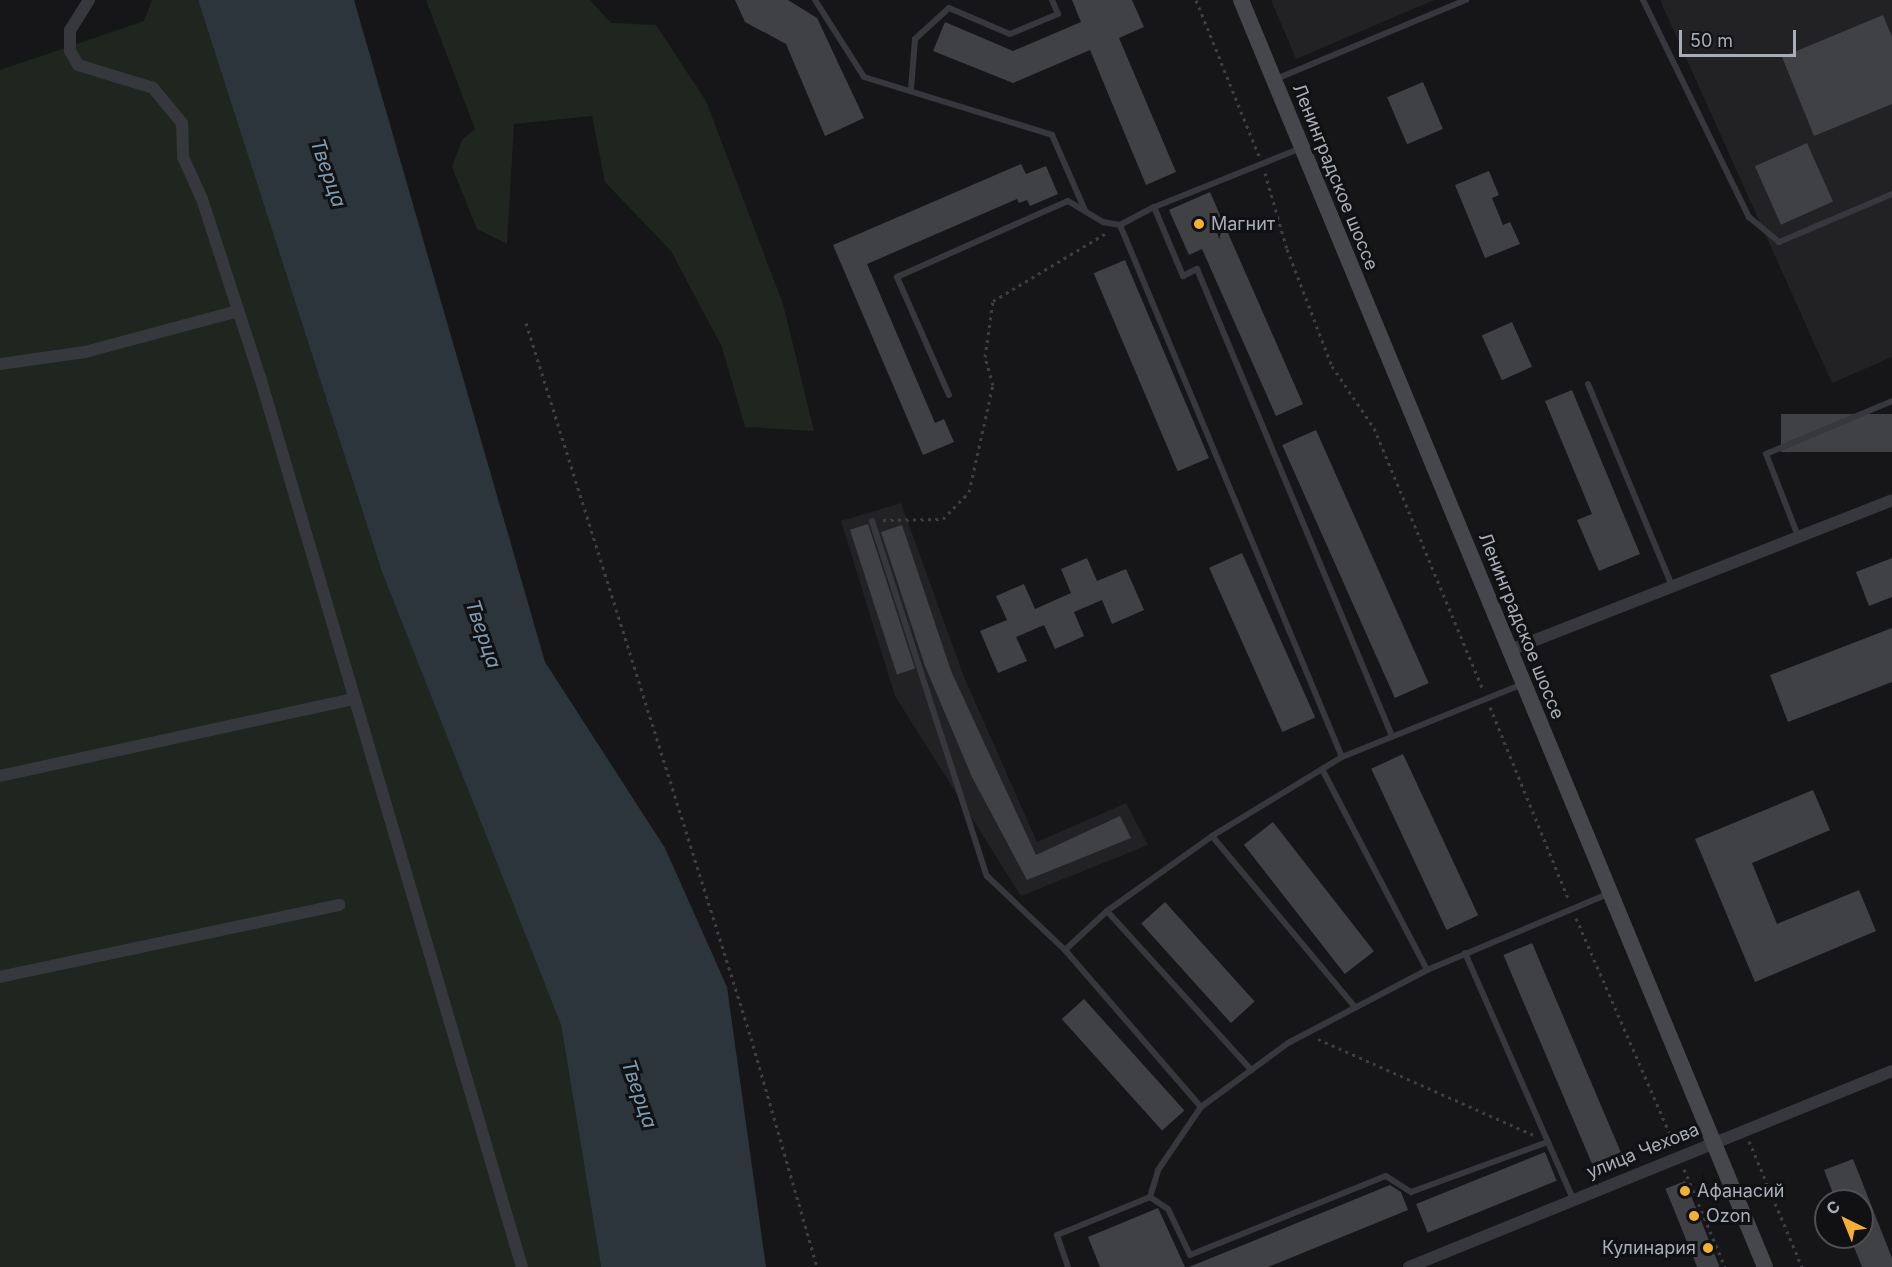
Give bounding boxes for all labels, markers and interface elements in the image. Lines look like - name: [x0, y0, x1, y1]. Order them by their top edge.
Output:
- scale bar: [1682, 18, 1799, 56]
- text: 50 m: [1690, 30, 1733, 51]
- street label: Ленинградское шоссе: [1288, 81, 1382, 273]
- water label: Тверца: [305, 135, 351, 211]
- place label: Магнит: [1211, 213, 1275, 235]
- marker: Магнит: [1192, 217, 1206, 231]
- street label: Ленинградское шоссе: [1474, 530, 1568, 722]
- water label: Тверца: [460, 596, 506, 672]
- water label: Тверца: [616, 1056, 662, 1132]
- street label: улица Чехова: [1584, 1119, 1702, 1183]
- place label: Афанасий: [1697, 1180, 1784, 1202]
- marker: Афанасий: [1678, 1184, 1692, 1198]
- north arrow: [1814, 1189, 1874, 1249]
- text: С: [1822, 1196, 1844, 1219]
- place label: Ozon: [1706, 1205, 1751, 1227]
- marker: Ozon: [1687, 1209, 1701, 1223]
- place label: Кулинария: [1602, 1237, 1696, 1259]
- marker: Кулинария: [1701, 1241, 1715, 1255]

